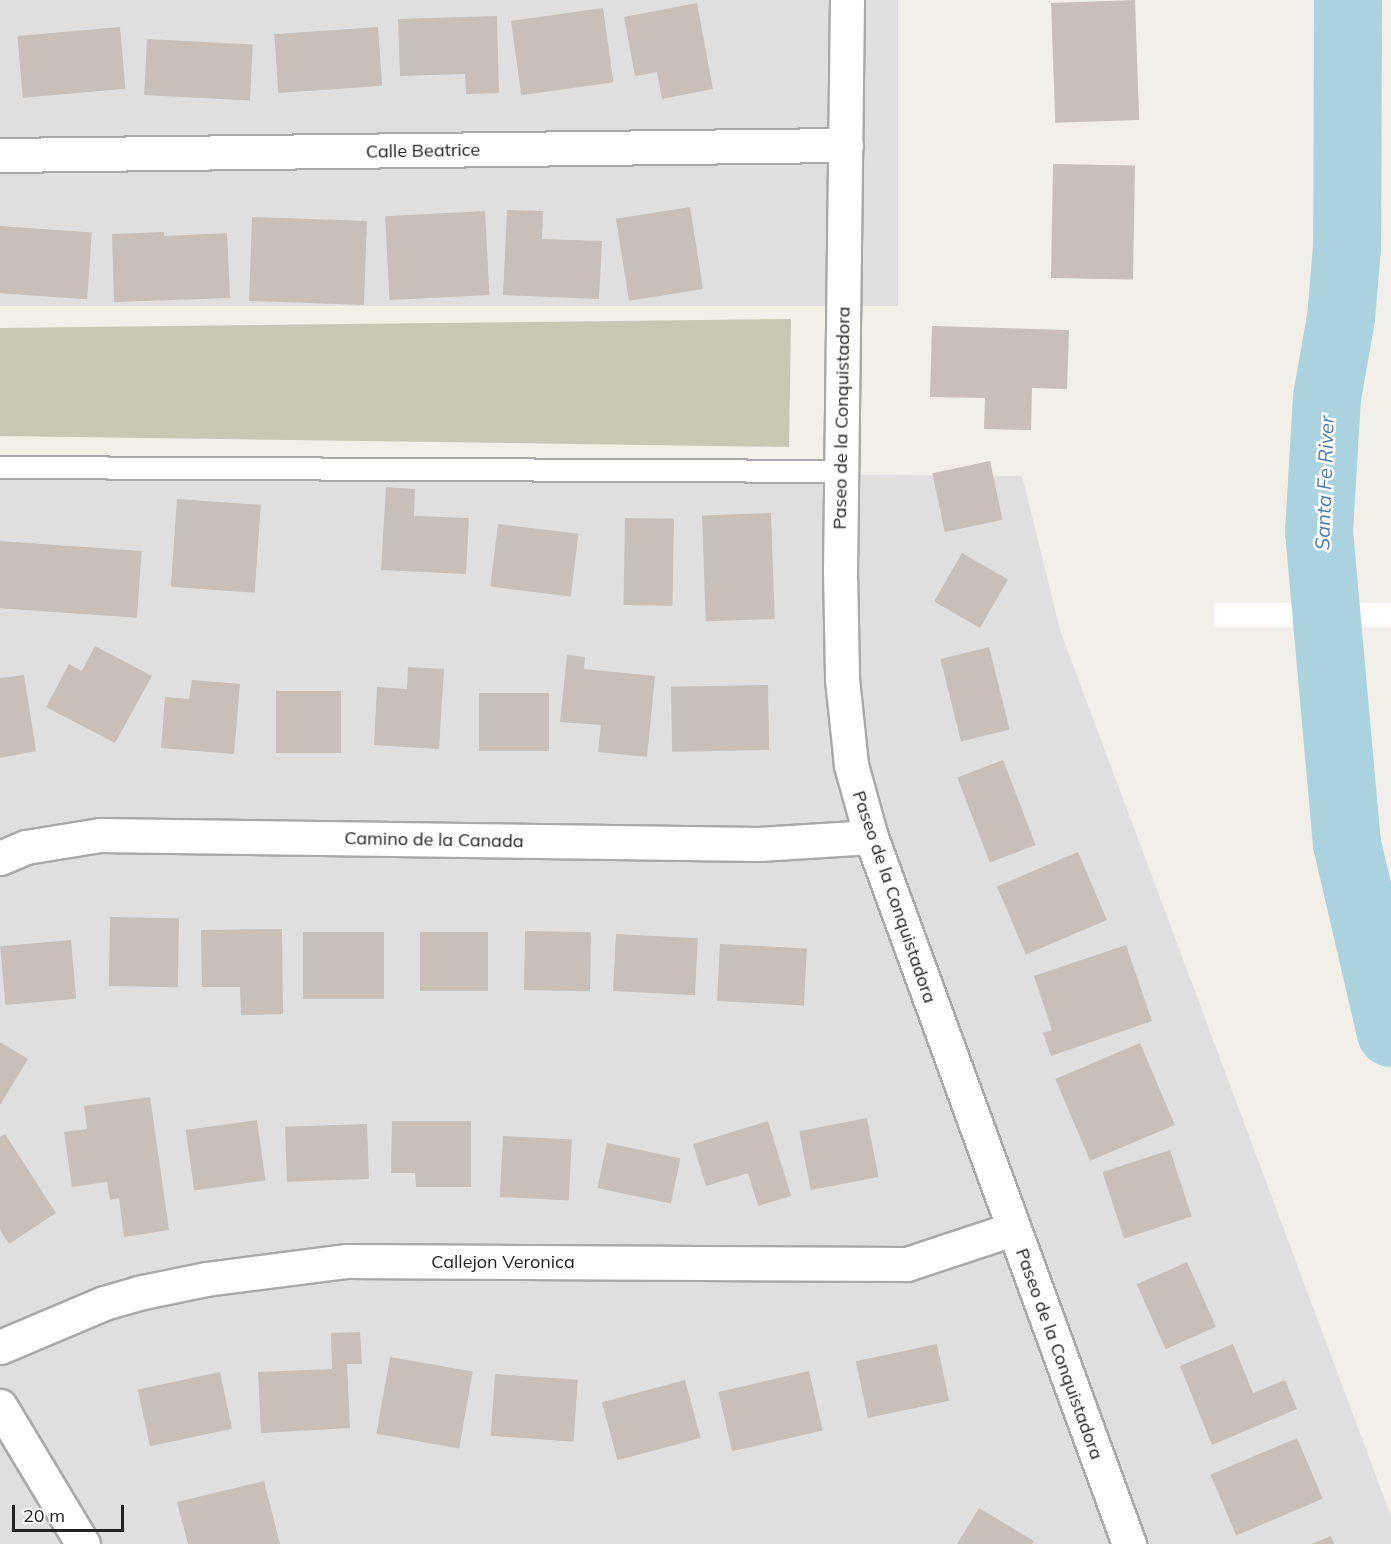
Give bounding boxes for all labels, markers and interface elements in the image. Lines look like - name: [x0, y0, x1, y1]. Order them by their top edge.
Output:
- street label: Calle Beatrice: [366, 139, 480, 163]
- street label: Paseo de la Conquistadora: [829, 306, 855, 530]
- water label: Santa Fe River: [1310, 415, 1338, 551]
- street label: Paseo de la Conquistadora: [847, 788, 941, 1006]
- street label: Camino de la Canada: [344, 828, 524, 852]
- street label: Paseo de la Conquistadora: [1011, 1245, 1107, 1463]
- street label: Callejon Veronica: [431, 1251, 575, 1273]
- scale bar: [15, 1493, 128, 1531]
- text: 20 m: [23, 1504, 65, 1527]

